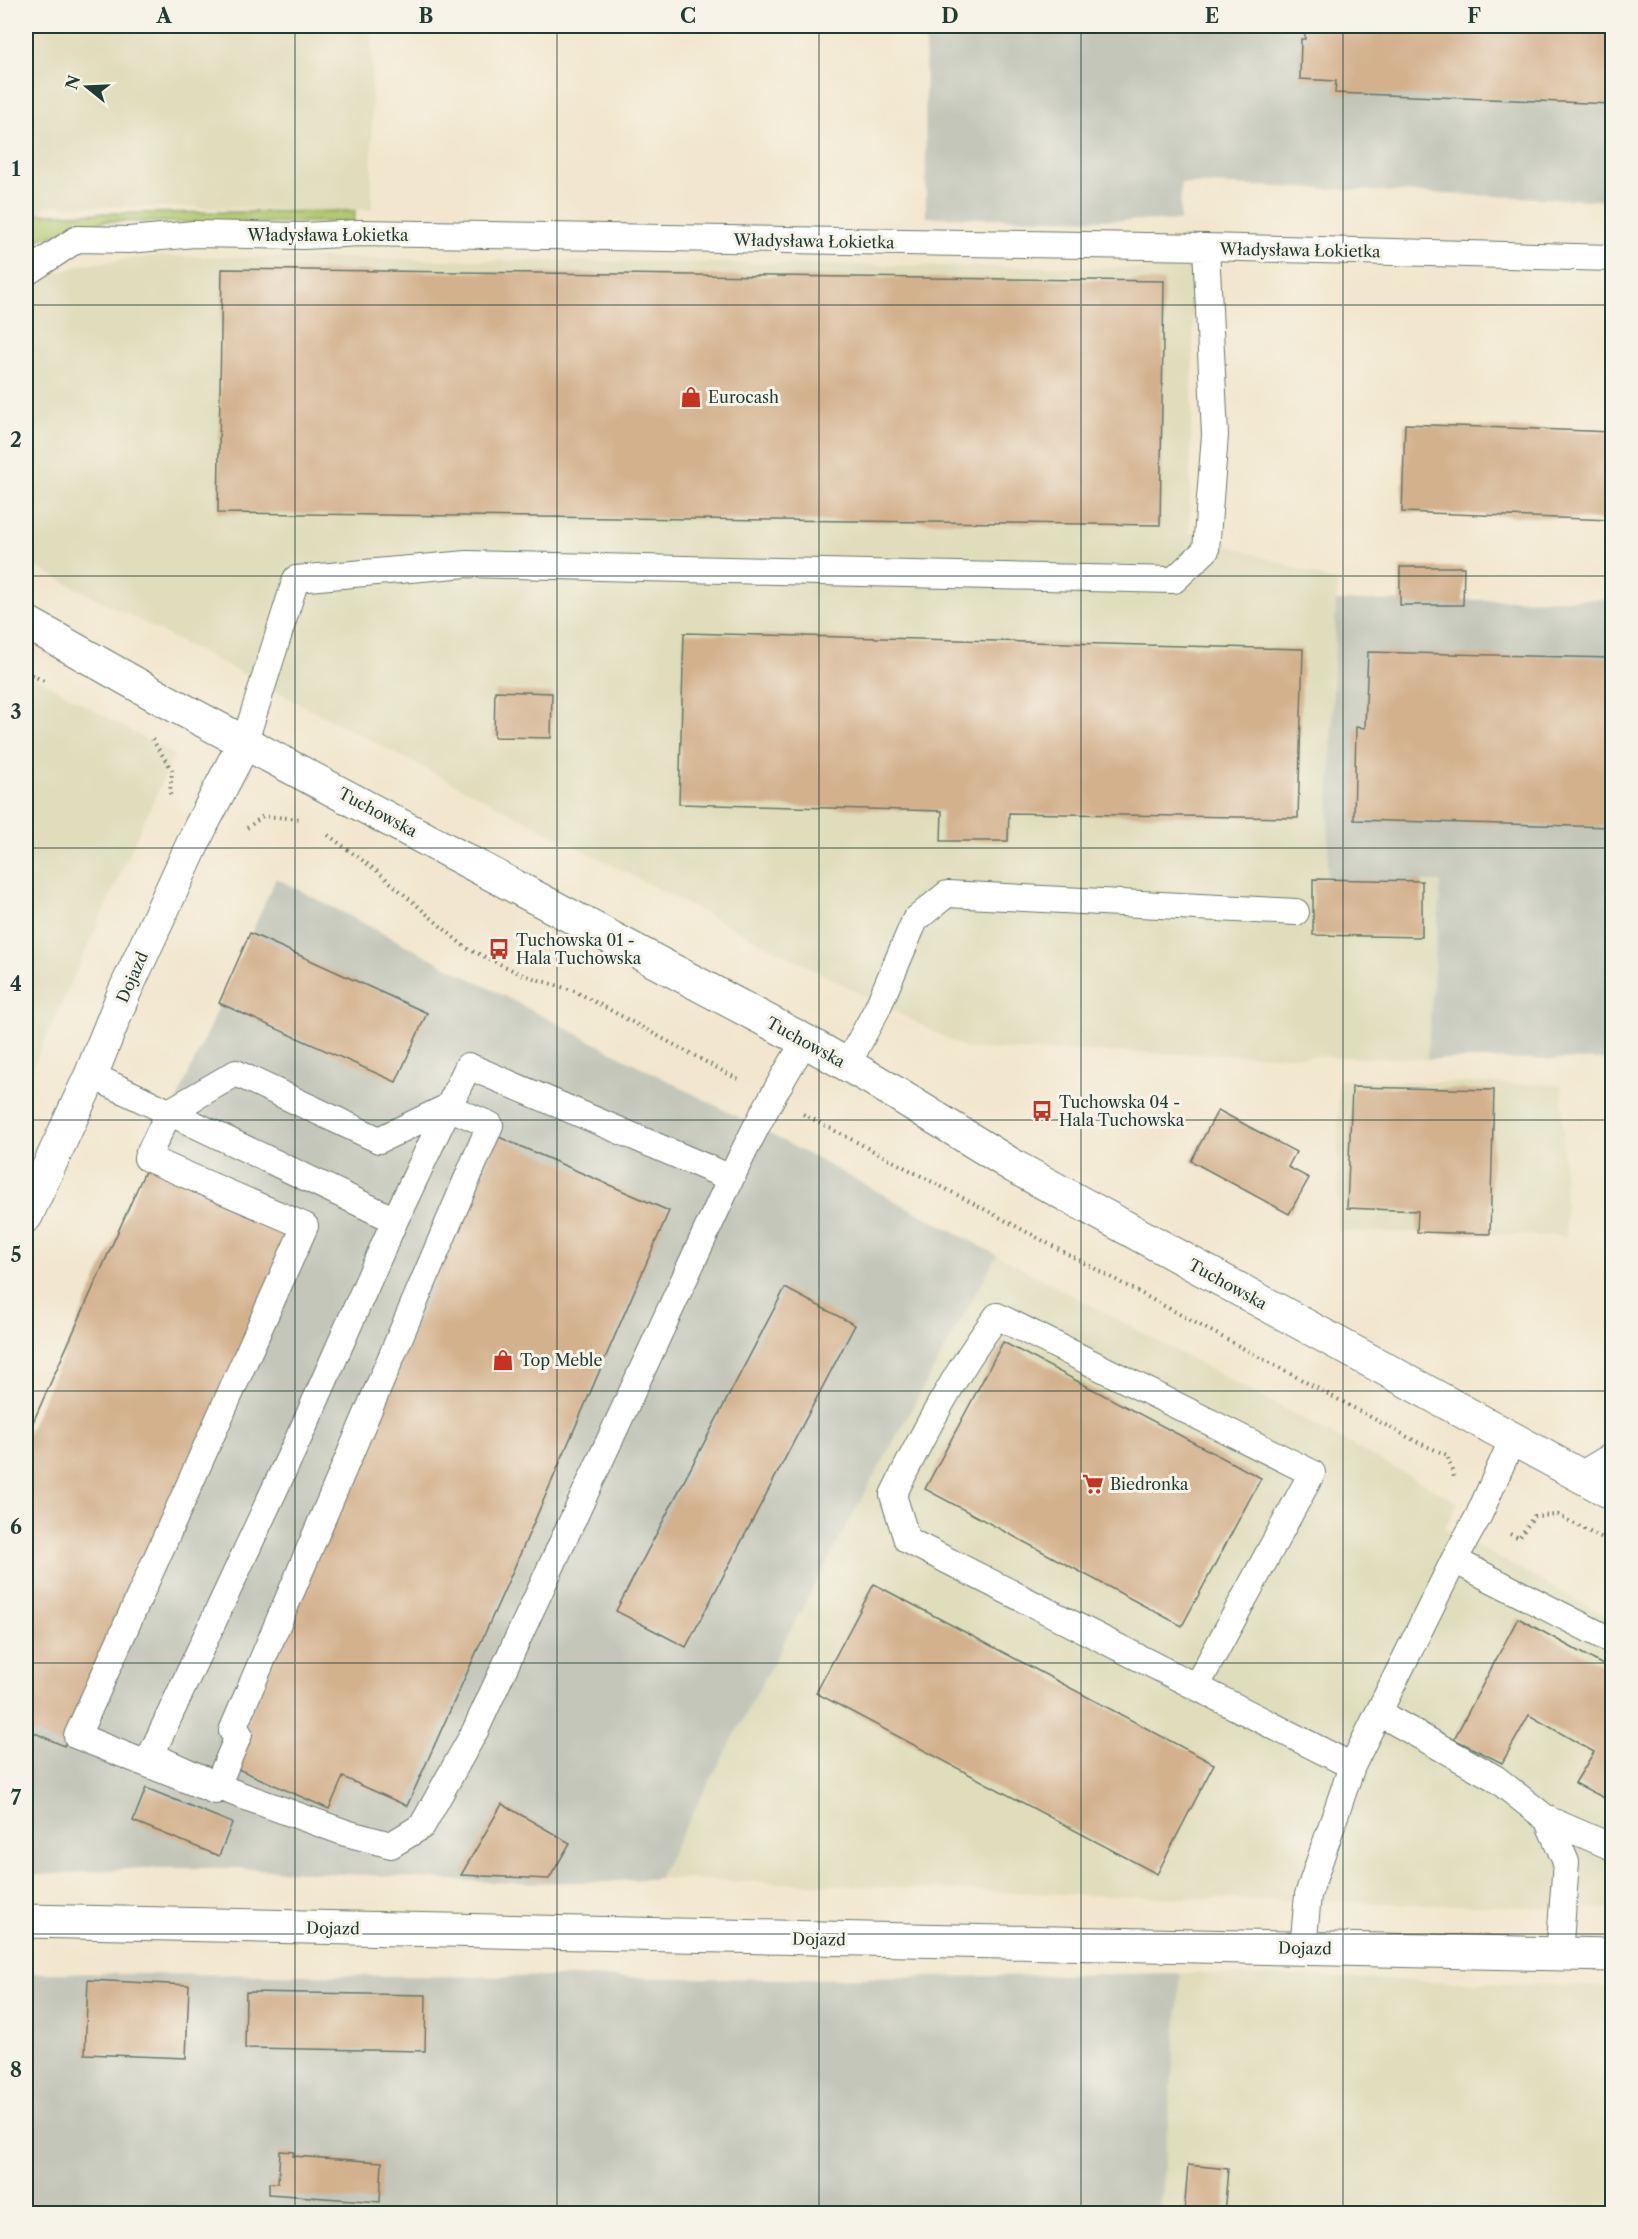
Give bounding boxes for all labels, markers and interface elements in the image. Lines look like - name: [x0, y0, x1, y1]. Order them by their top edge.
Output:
- text: A: [155, 4, 172, 28]
- text: B: [419, 4, 434, 28]
- text: C: [680, 4, 696, 28]
- text: D: [941, 4, 959, 28]
- text: E: [1205, 4, 1219, 28]
- text: F: [1467, 4, 1481, 28]
- north arrow: [57, 57, 117, 117]
- text: N: [61, 73, 84, 92]
- text: 1: [12, 157, 21, 181]
- street label: Władysława Łokietka: [247, 225, 409, 245]
- street label: Władysława Łokietka: [732, 230, 895, 252]
- street label: Władysława Łokietka: [1218, 239, 1381, 261]
- shop icon: Eurocash: [679, 385, 703, 409]
- place label: Eurocash: [708, 387, 779, 407]
- text: 2: [10, 428, 22, 452]
- text: 3: [10, 700, 22, 724]
- street label: Tuchowska: [335, 783, 421, 841]
- place label: Tuchowska 01 - Hala Tuchowska: [516, 930, 642, 968]
- bus stop icon: Tuchowska 01 - Hala Tuchowska: [487, 937, 511, 961]
- street label: Dojazd: [112, 948, 152, 1006]
- text: 4: [10, 972, 22, 996]
- street label: Tuchowska: [763, 1012, 849, 1072]
- place label: Tuchowska 04 - Hala Tuchowska: [1059, 1092, 1185, 1130]
- bus stop icon: Tuchowska 04 - Hala Tuchowska: [1030, 1099, 1054, 1123]
- text: 5: [10, 1243, 22, 1267]
- street label: Tuchowska: [1185, 1254, 1271, 1314]
- shop icon: Top Meble: [491, 1348, 515, 1372]
- place label: Top Meble: [520, 1350, 603, 1370]
- supermarket icon: Biedronka: [1081, 1472, 1105, 1496]
- place label: Biedronka: [1110, 1474, 1189, 1494]
- text: 6: [10, 1515, 22, 1539]
- text: 7: [11, 1786, 22, 1810]
- street label: Dojazd: [306, 1918, 360, 1938]
- street label: Dojazd: [792, 1929, 846, 1949]
- street label: Dojazd: [1278, 1938, 1332, 1958]
- text: 8: [10, 2058, 22, 2082]

